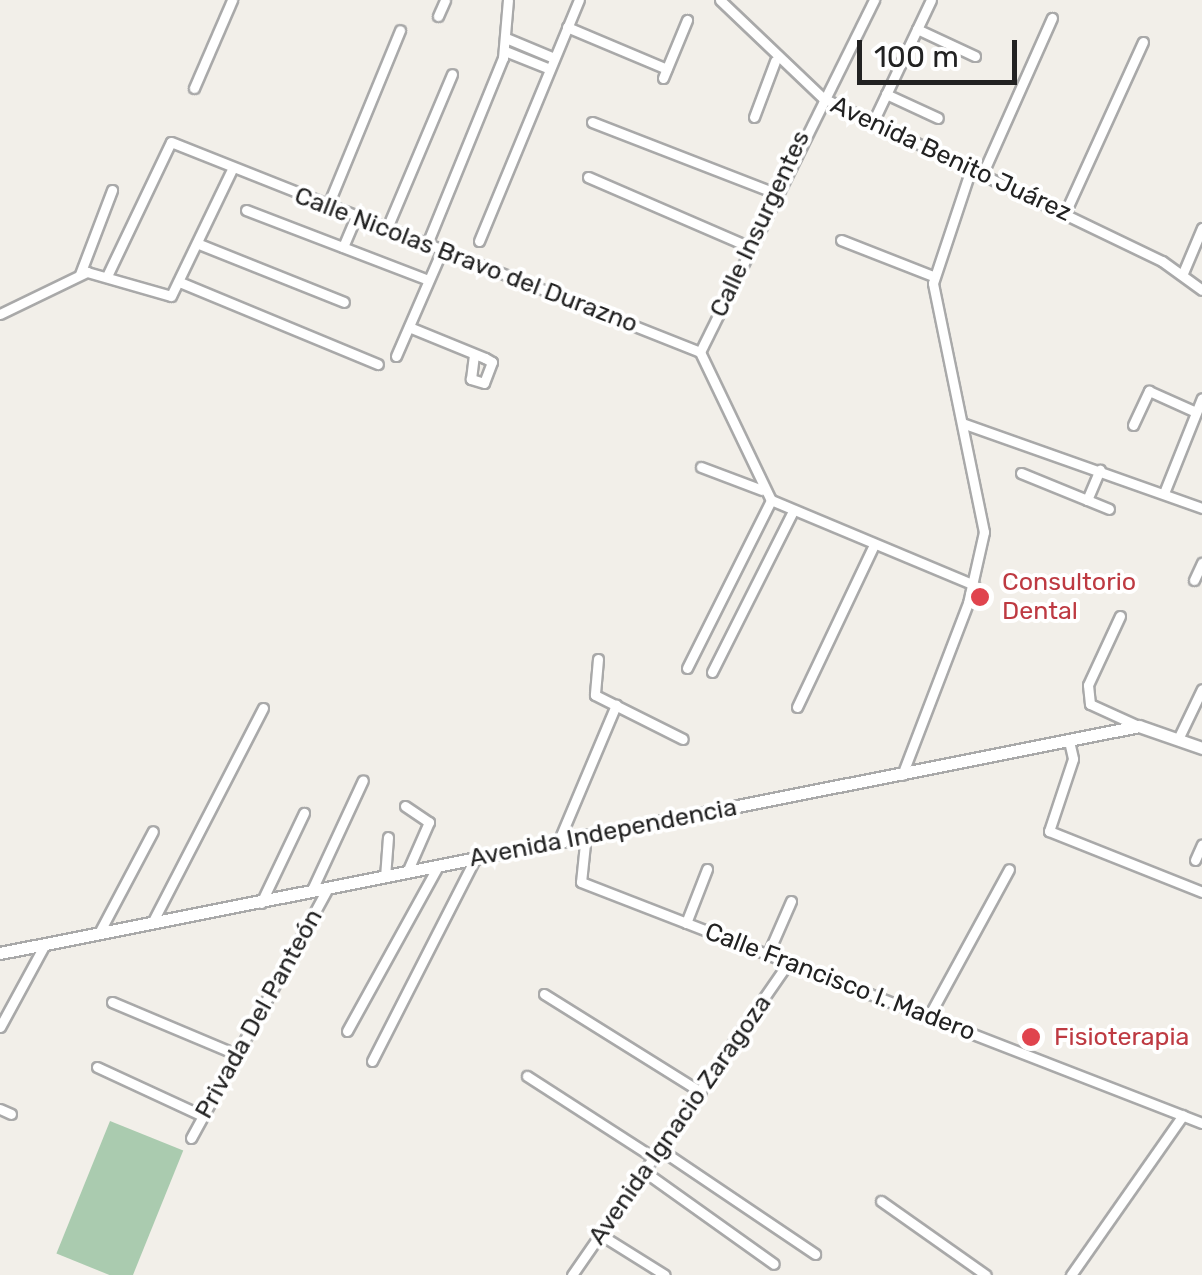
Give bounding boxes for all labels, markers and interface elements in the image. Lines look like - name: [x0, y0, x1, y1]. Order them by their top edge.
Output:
- scale bar: [862, 20, 1022, 82]
- text: 100 m: [874, 39, 959, 75]
- street label: Avenida Benito Juárez: [826, 90, 1076, 228]
- street label: Calle Insurgentes: [704, 126, 816, 322]
- street label: Calle Nicolas Bravo del Durazno: [290, 181, 642, 339]
- place label: Consultorio Dental: [1002, 568, 1136, 627]
- marker: Consultorio Dental: [967, 584, 993, 610]
- street label: Avenida Independencia: [467, 792, 739, 874]
- street label: Privada Del Panteón: [189, 904, 329, 1124]
- street label: Calle Francisco I. Madero: [701, 917, 979, 1047]
- street label: Avenida Ignacio Zaragoza: [582, 989, 778, 1251]
- place label: Fisioterapia: [1054, 1022, 1189, 1052]
- marker: Fisioterapia: [1018, 1024, 1044, 1050]

